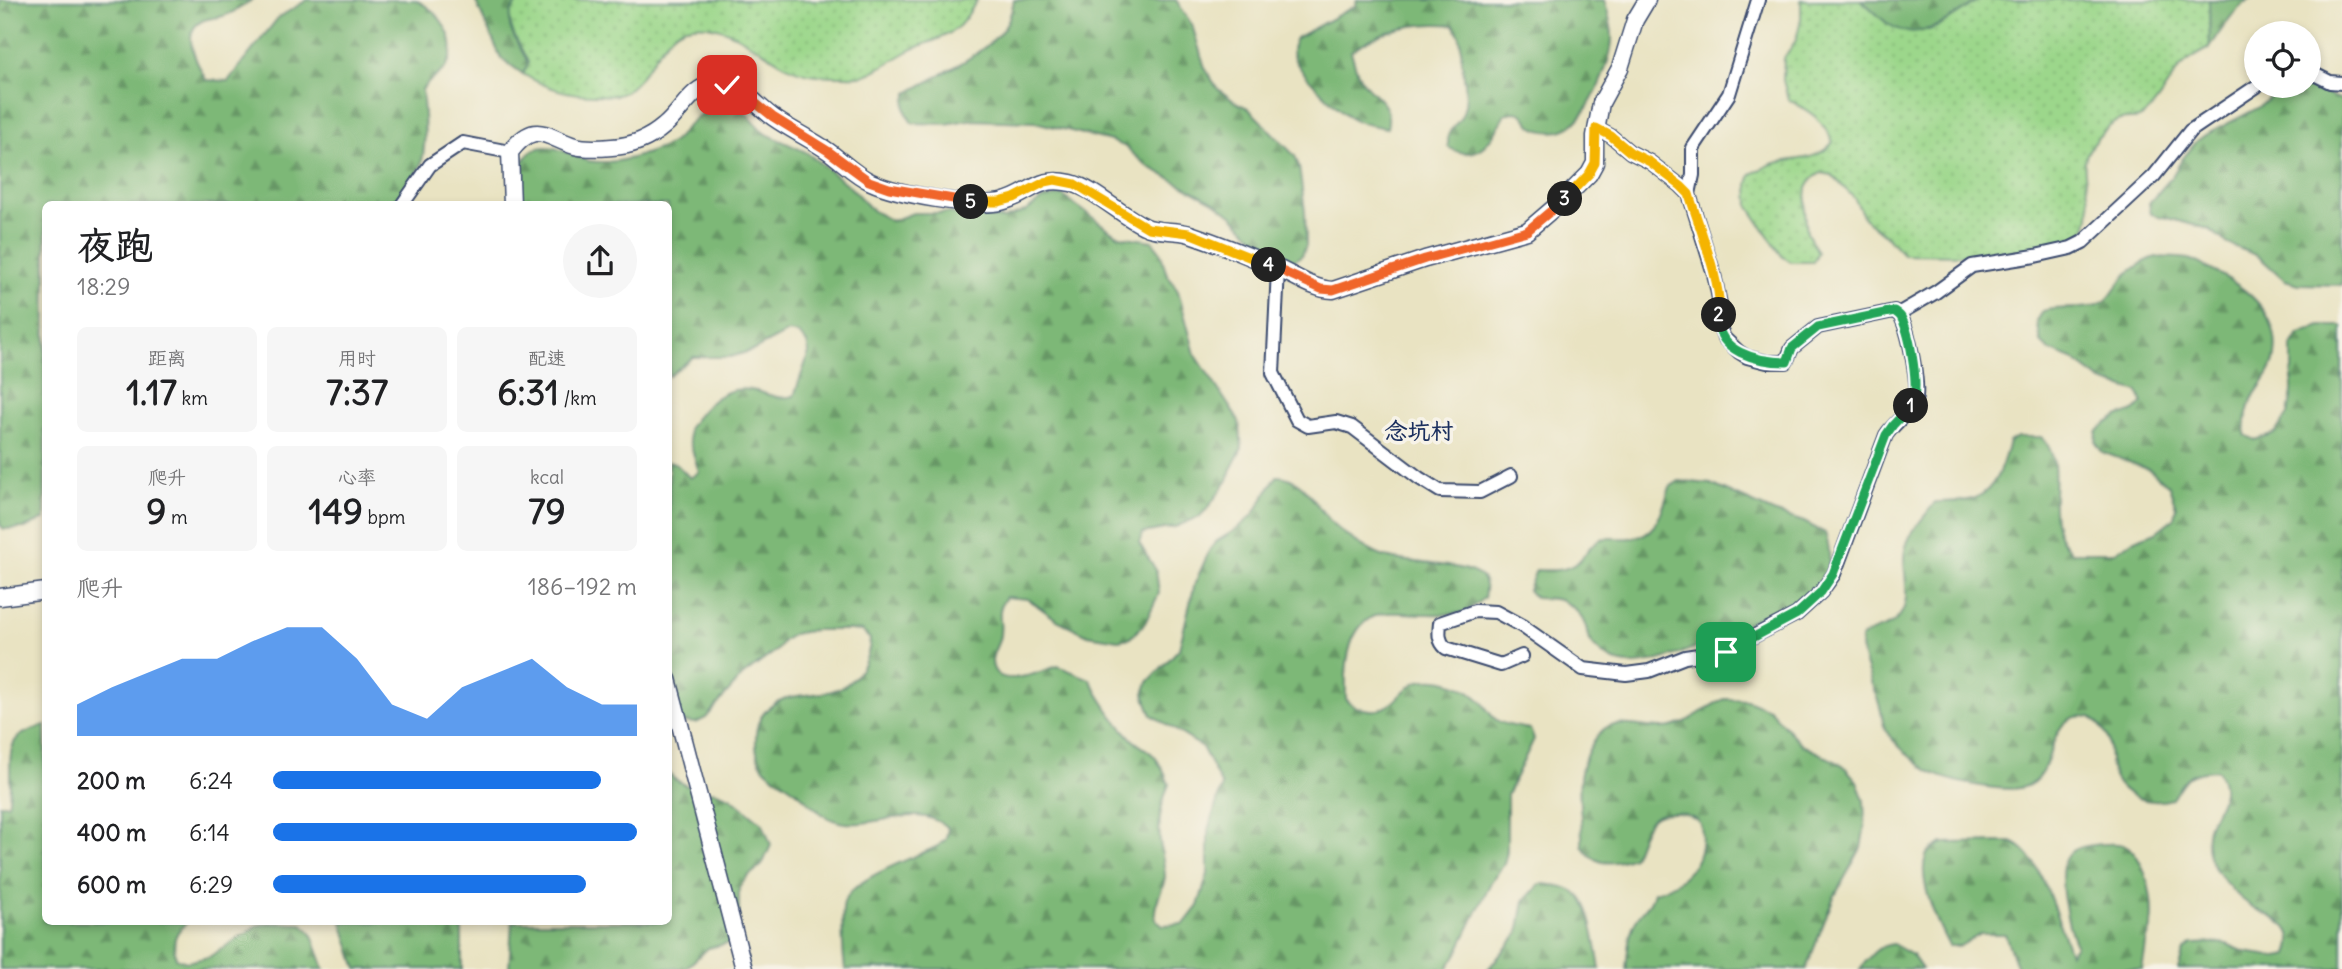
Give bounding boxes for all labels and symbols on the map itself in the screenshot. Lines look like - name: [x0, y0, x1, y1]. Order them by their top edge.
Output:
- pin: [697, 55, 757, 115]
- pin: 3: [1548, 182, 1582, 216]
- pin: 5: [954, 184, 988, 220]
- pin: 4: [1252, 247, 1286, 282]
- pin: 2: [1702, 298, 1736, 332]
- pin: 1: [1894, 388, 1928, 424]
- district label: 念坑村: [1385, 416, 1454, 445]
- pin: [1696, 622, 1756, 682]

